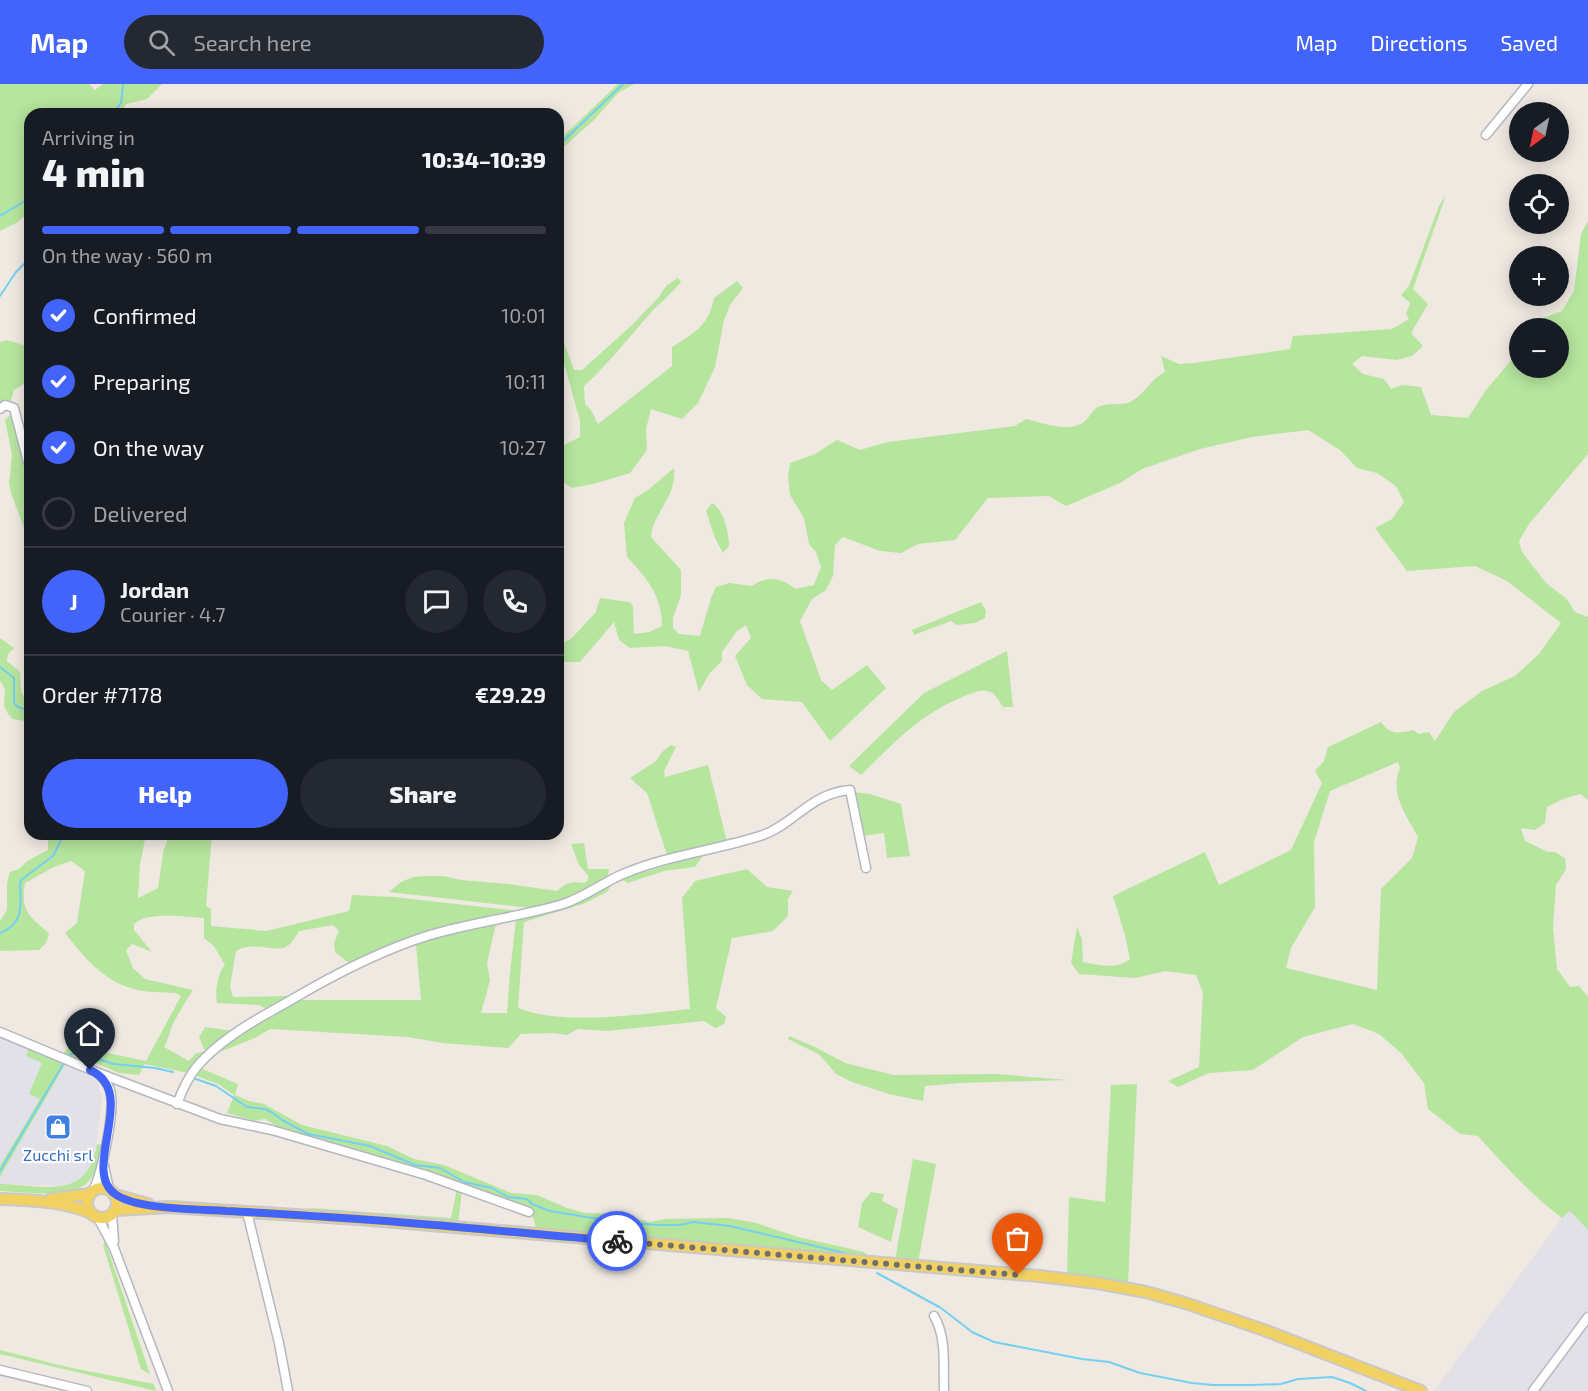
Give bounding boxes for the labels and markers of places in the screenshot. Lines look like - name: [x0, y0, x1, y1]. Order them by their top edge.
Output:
- pin: [64, 1008, 115, 1070]
- shop icon: Zucchi srl: [43, 1112, 73, 1142]
- place label: Zucchi srl: [23, 1145, 93, 1164]
- pin: [992, 1213, 1043, 1275]

